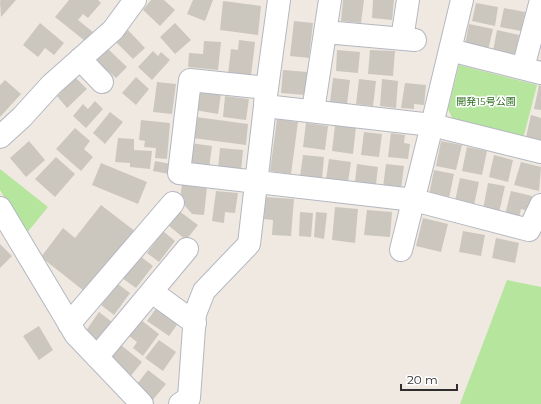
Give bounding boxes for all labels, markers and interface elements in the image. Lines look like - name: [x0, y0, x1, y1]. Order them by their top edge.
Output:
- park label: 開発15号公園: [456, 95, 516, 108]
- scale bar: [401, 366, 457, 392]
- text: 20 m: [407, 372, 438, 387]

